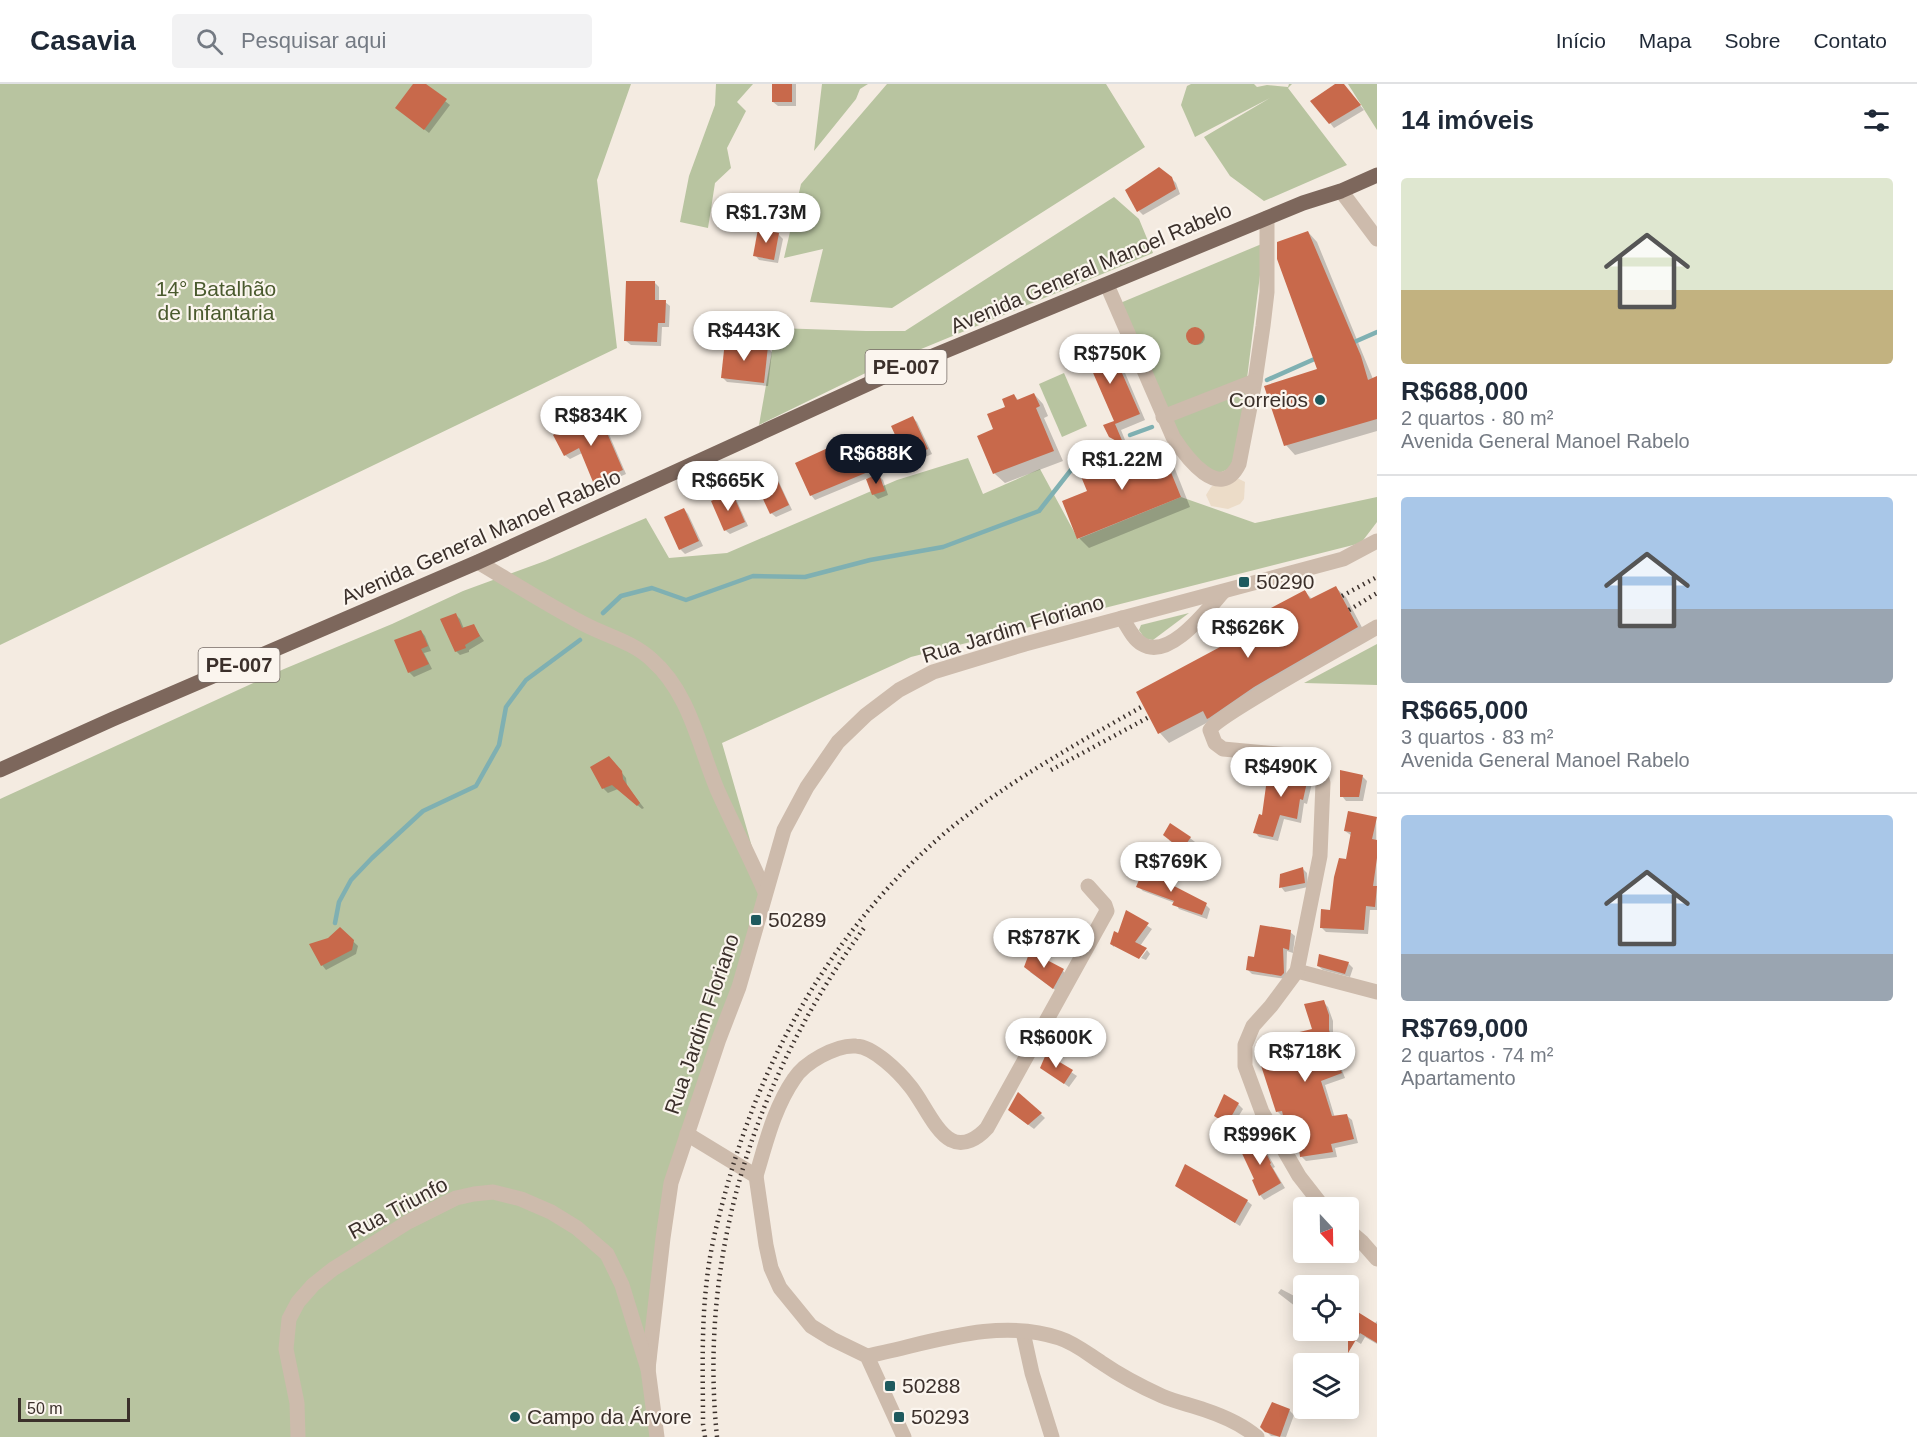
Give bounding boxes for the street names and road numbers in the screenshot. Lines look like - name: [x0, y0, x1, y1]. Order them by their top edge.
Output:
- street label: Avenida General Manoel Rabelo: [947, 198, 1235, 337]
- road number: PE-007: [866, 350, 946, 384]
- street label: Avenida General Manoel Rabelo: [338, 464, 624, 609]
- street label: Rua Jardim Floriano: [919, 590, 1107, 667]
- road number: PE-007: [198, 648, 280, 682]
- street label: Rua Jardim Floriano: [660, 931, 743, 1117]
- street label: Rua Triunfo: [344, 1172, 451, 1243]

